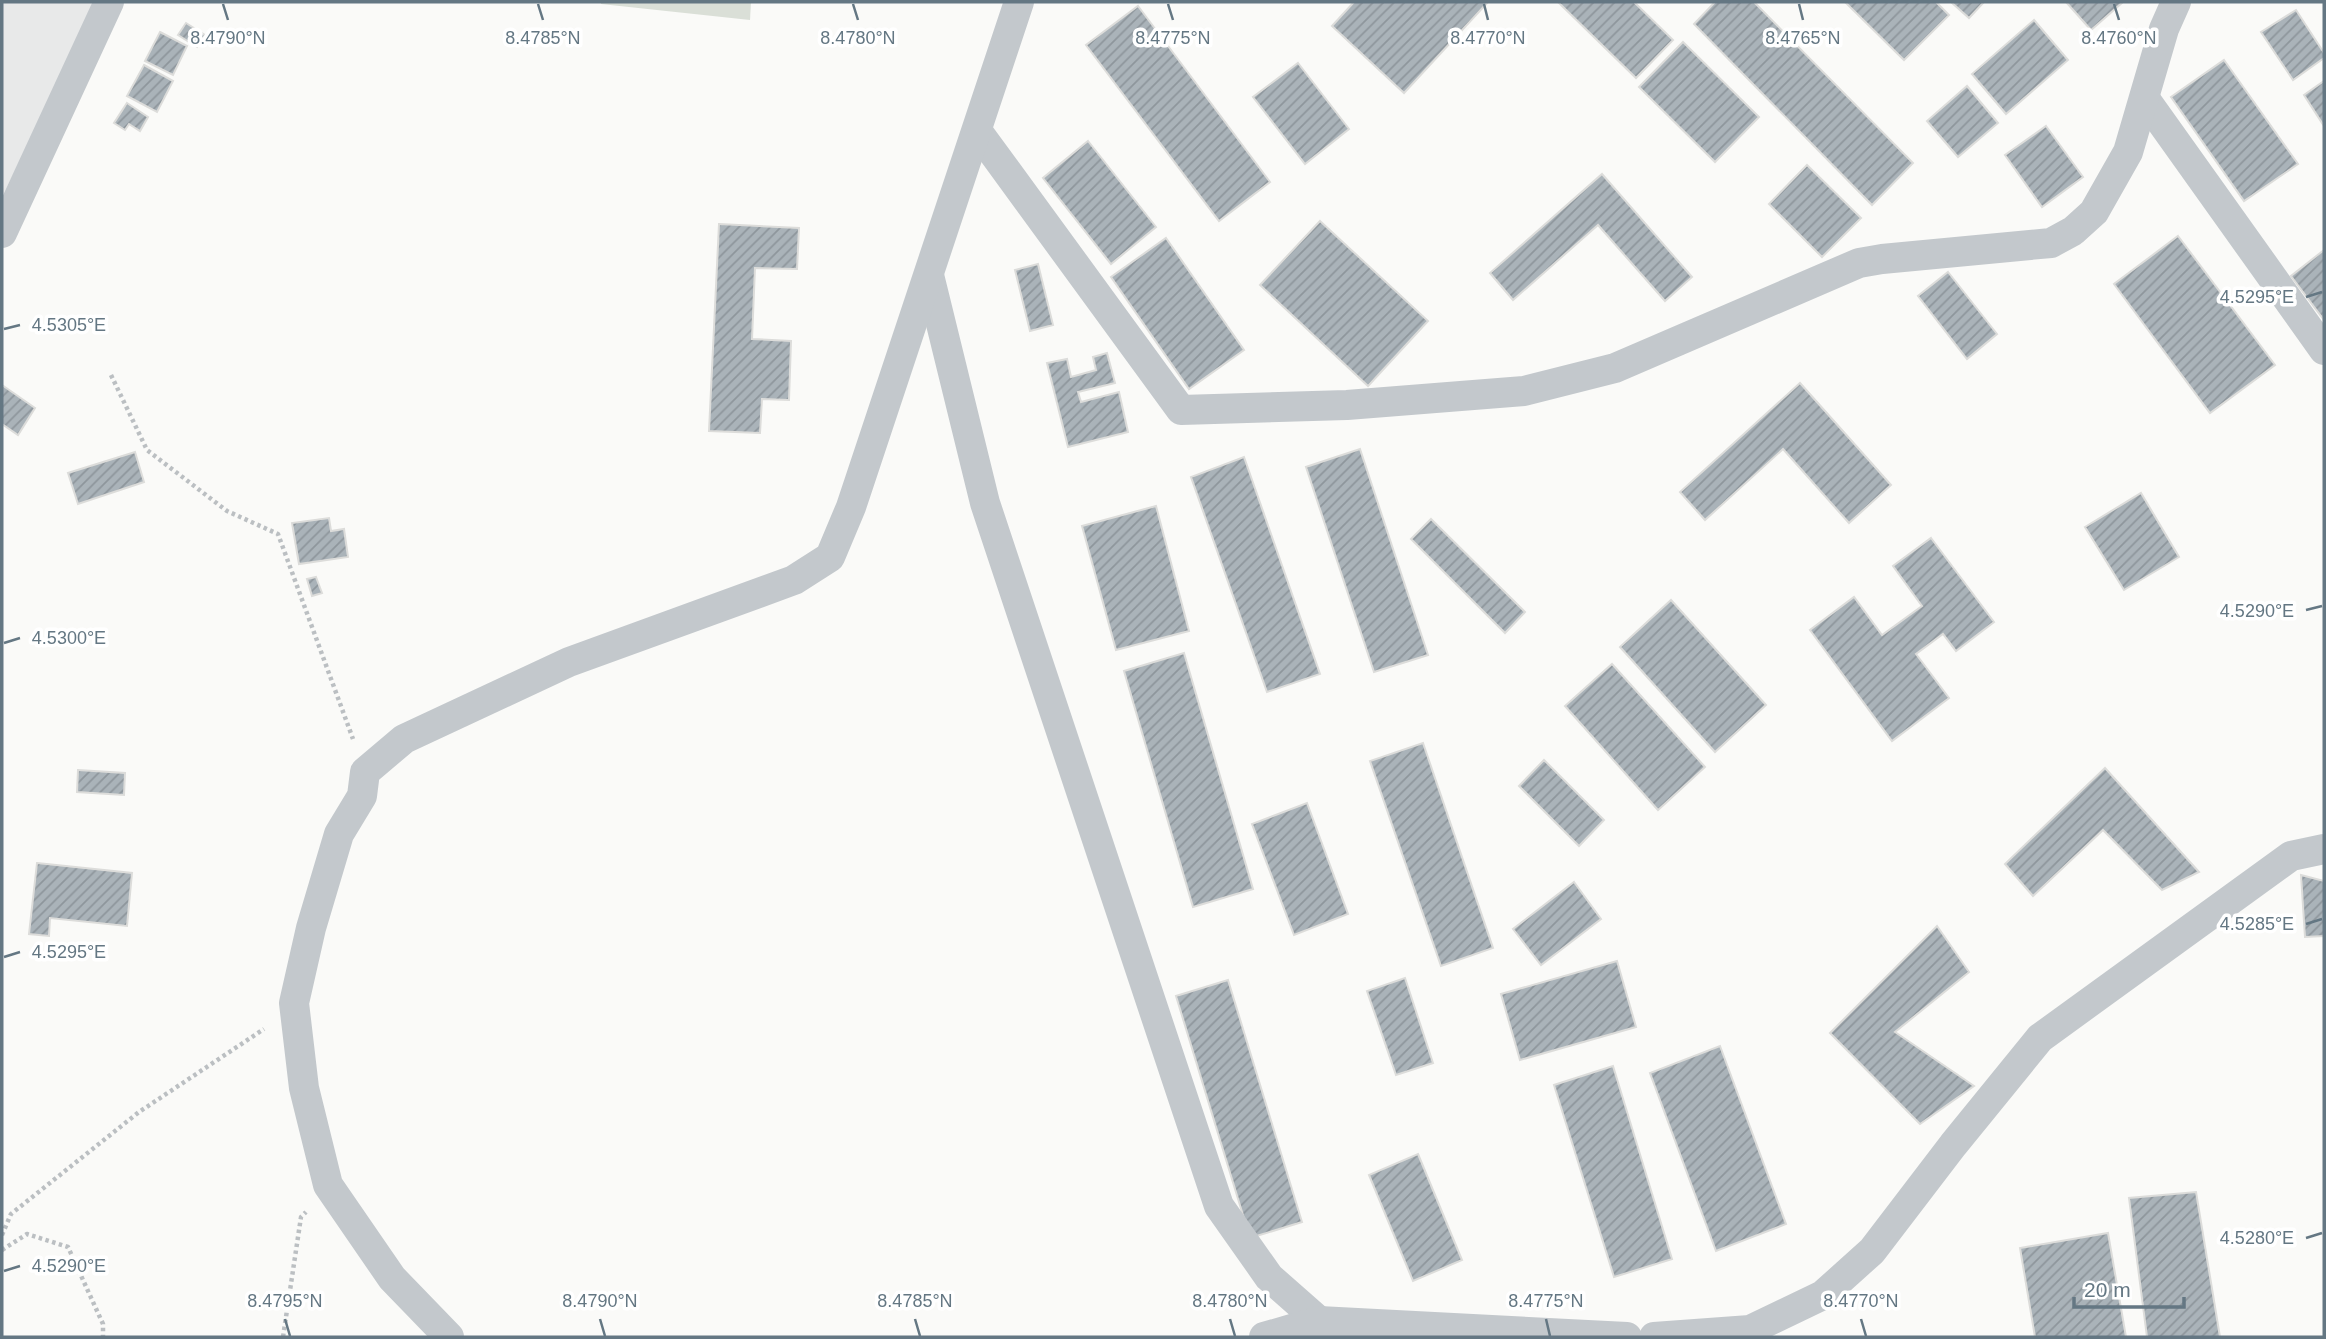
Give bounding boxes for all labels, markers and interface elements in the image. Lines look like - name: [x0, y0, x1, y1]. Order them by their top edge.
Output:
- text: 8.4790°N: [190, 28, 266, 48]
- text: 8.4785°N: [505, 28, 581, 48]
- text: 8.4780°N: [820, 28, 896, 48]
- text: 8.4775°N: [1135, 28, 1211, 48]
- text: 8.4770°N: [1450, 28, 1526, 48]
- text: 8.4765°N: [1765, 28, 1841, 48]
- text: 8.4760°N: [2081, 28, 2157, 48]
- text: 4.5295°E: [2220, 287, 2294, 307]
- text: 4.5305°E: [32, 315, 106, 335]
- text: 4.5290°E: [2220, 601, 2294, 621]
- text: 4.5300°E: [32, 628, 106, 648]
- text: 4.5285°E: [2220, 914, 2294, 934]
- text: 4.5295°E: [32, 942, 106, 962]
- text: 4.5280°E: [2220, 1228, 2294, 1248]
- text: 4.5290°E: [32, 1256, 106, 1276]
- scale bar: [2074, 1266, 2184, 1310]
- text: 20 m: [2084, 1278, 2131, 1301]
- text: 8.4795°N: [247, 1291, 323, 1311]
- text: 8.4790°N: [562, 1291, 638, 1311]
- text: 8.4785°N: [877, 1291, 953, 1311]
- text: 8.4780°N: [1192, 1291, 1268, 1311]
- text: 8.4775°N: [1508, 1291, 1584, 1311]
- text: 8.4770°N: [1823, 1291, 1899, 1311]

